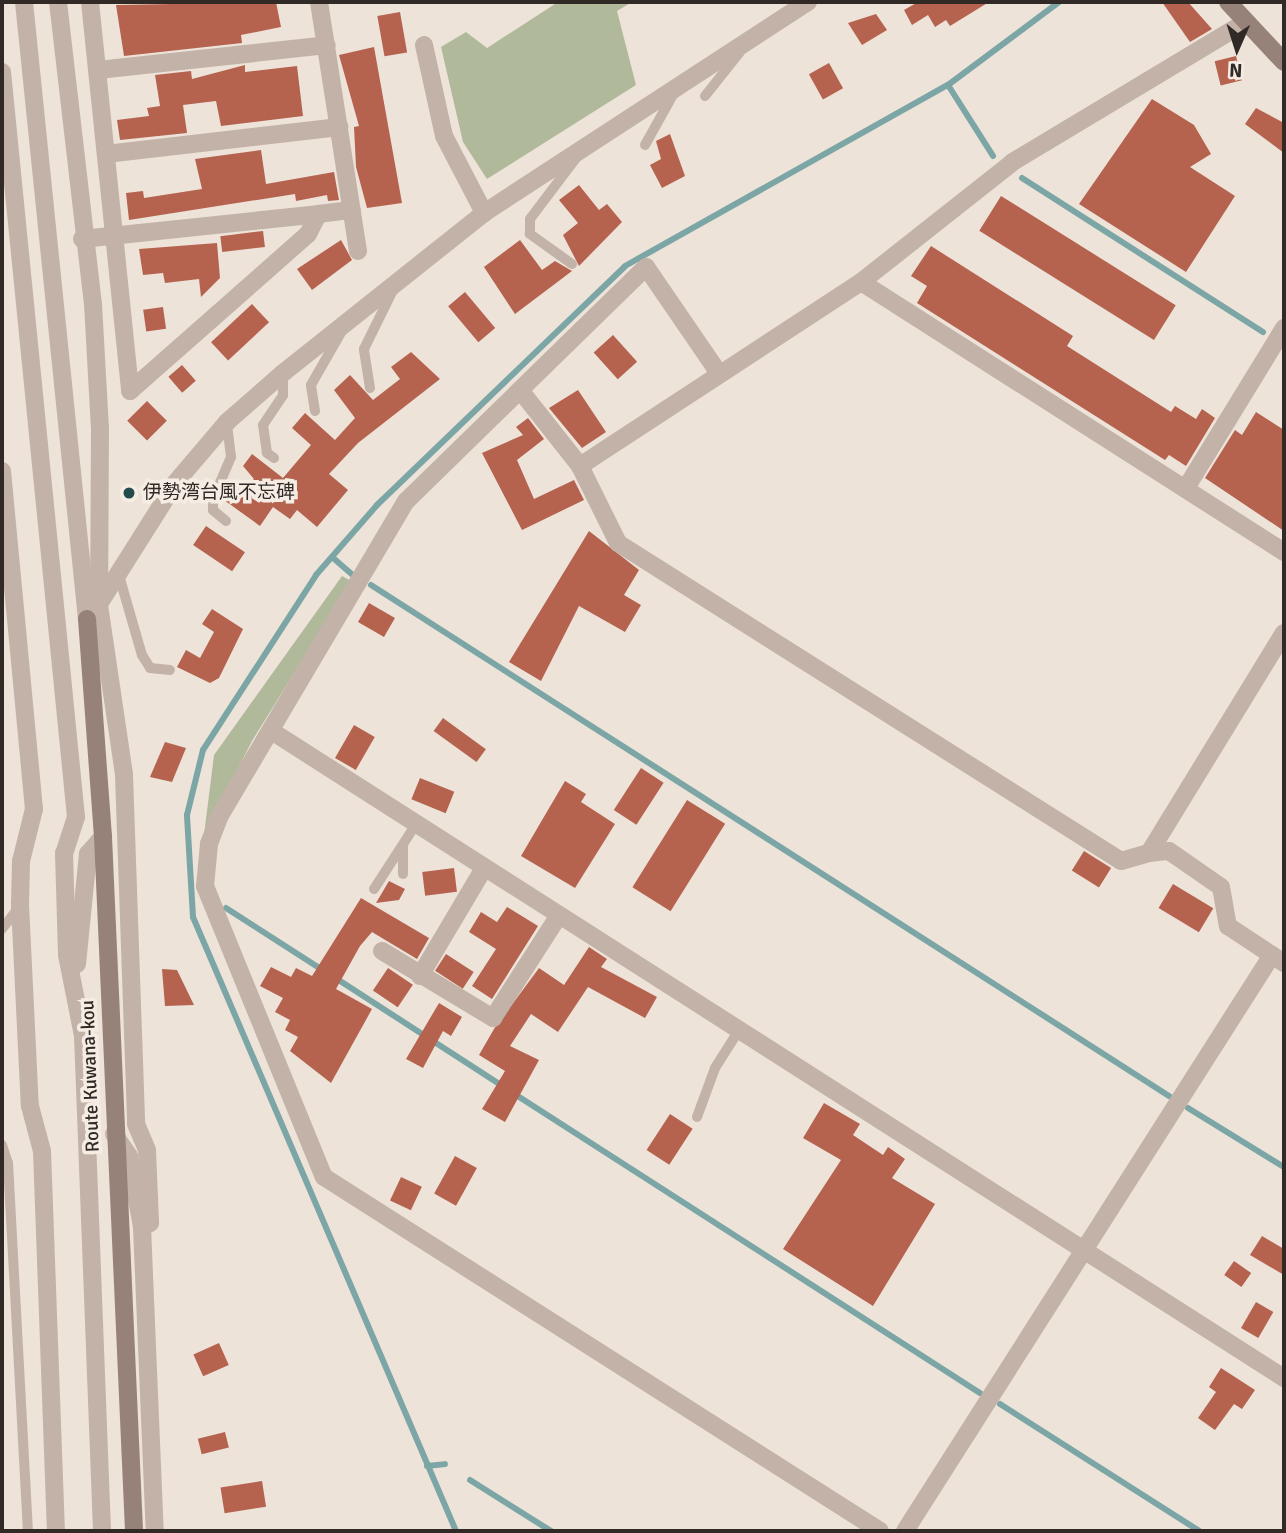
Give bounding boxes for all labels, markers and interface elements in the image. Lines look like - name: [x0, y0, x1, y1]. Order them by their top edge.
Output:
- north arrow: [1202, 14, 1272, 84]
- text: N: [1229, 58, 1243, 82]
- place label: 伊勢湾台風不忘碑: [143, 482, 295, 504]
- marker: 伊勢湾台風不忘碑: [121, 485, 137, 501]
- street label: Route Kuwana-kou: [77, 1000, 105, 1152]

